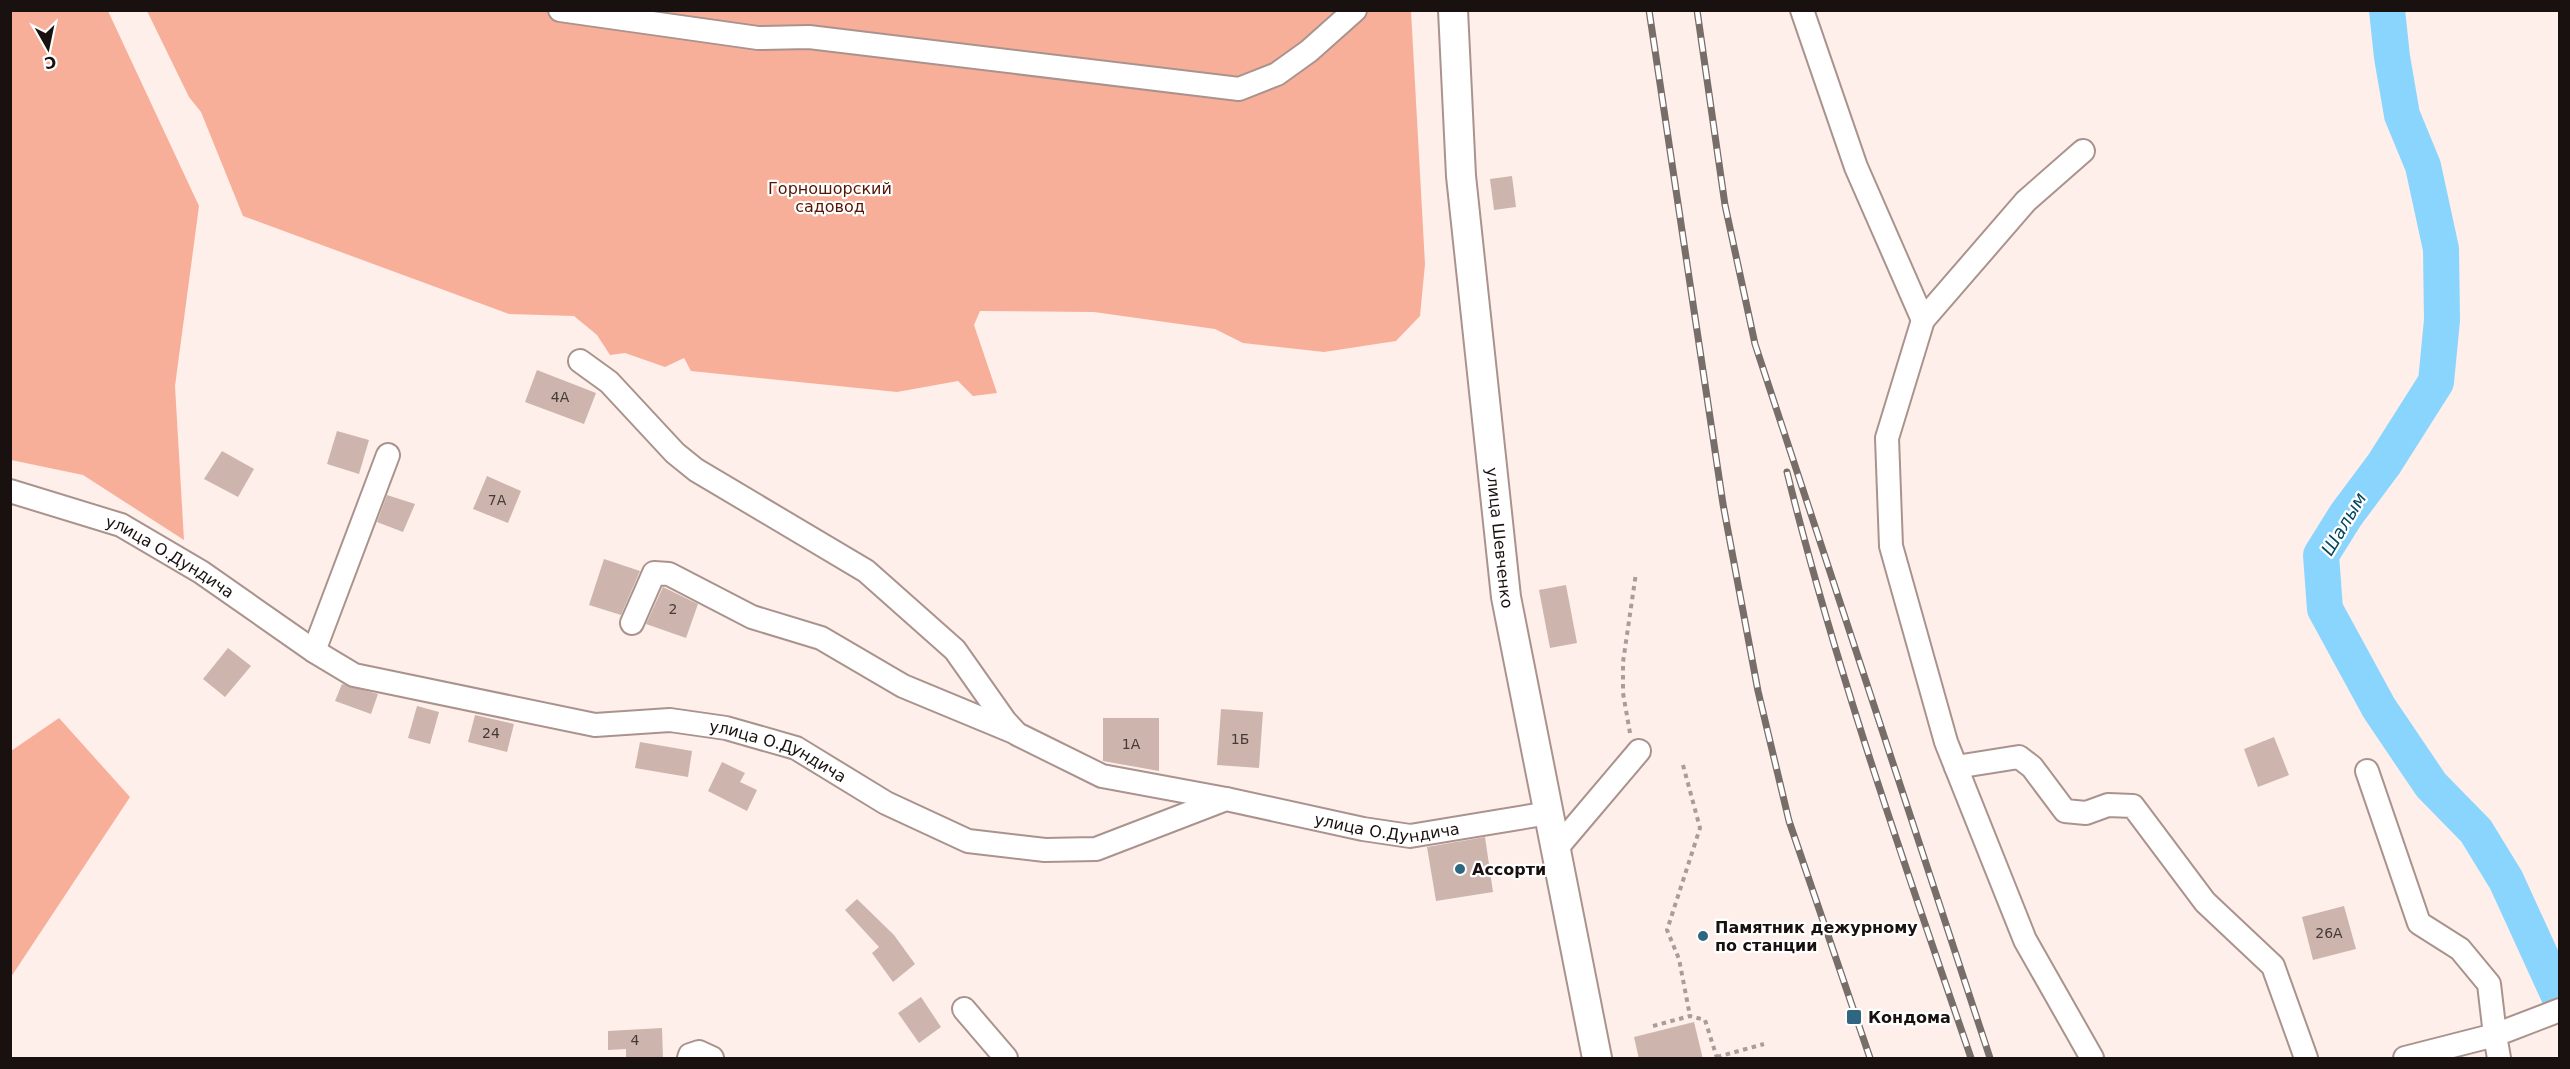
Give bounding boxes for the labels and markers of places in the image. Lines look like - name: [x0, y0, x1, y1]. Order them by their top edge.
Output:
- place label: Ассорти: [1472, 860, 1546, 879]
- marker: Ассорти: [1453, 862, 1467, 876]
- place label: Памятник дежурному по станции: [1715, 918, 1918, 955]
- marker: Памятник дежурному по станции: [1696, 929, 1710, 943]
- marker: Кондома: [1845, 1008, 1863, 1026]
- place label: Кондома: [1868, 1008, 1951, 1027]

